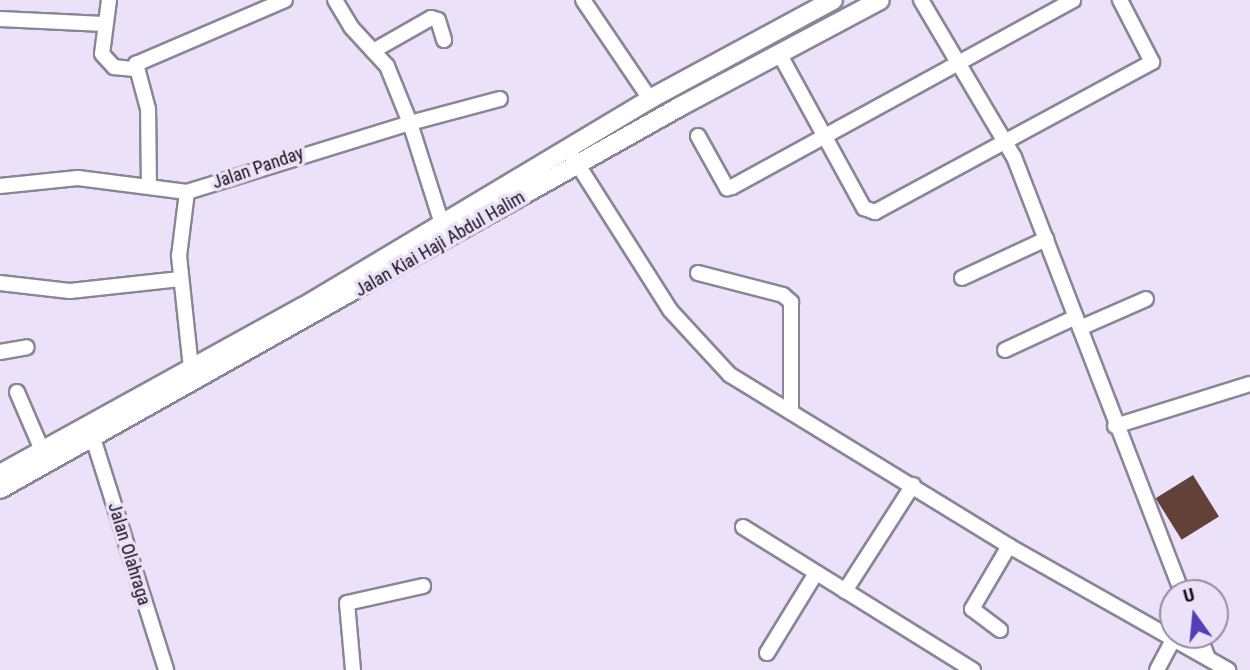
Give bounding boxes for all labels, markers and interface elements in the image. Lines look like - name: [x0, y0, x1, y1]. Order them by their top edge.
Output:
- street label: Jalan Panday: [210, 142, 306, 194]
- street label: Jalan Kiai Haji Abdul Halim: [351, 187, 529, 301]
- street label: Jalan Olahraga: [103, 500, 155, 608]
- north arrow: [1159, 579, 1229, 649]
- text: U: [1181, 583, 1197, 608]

